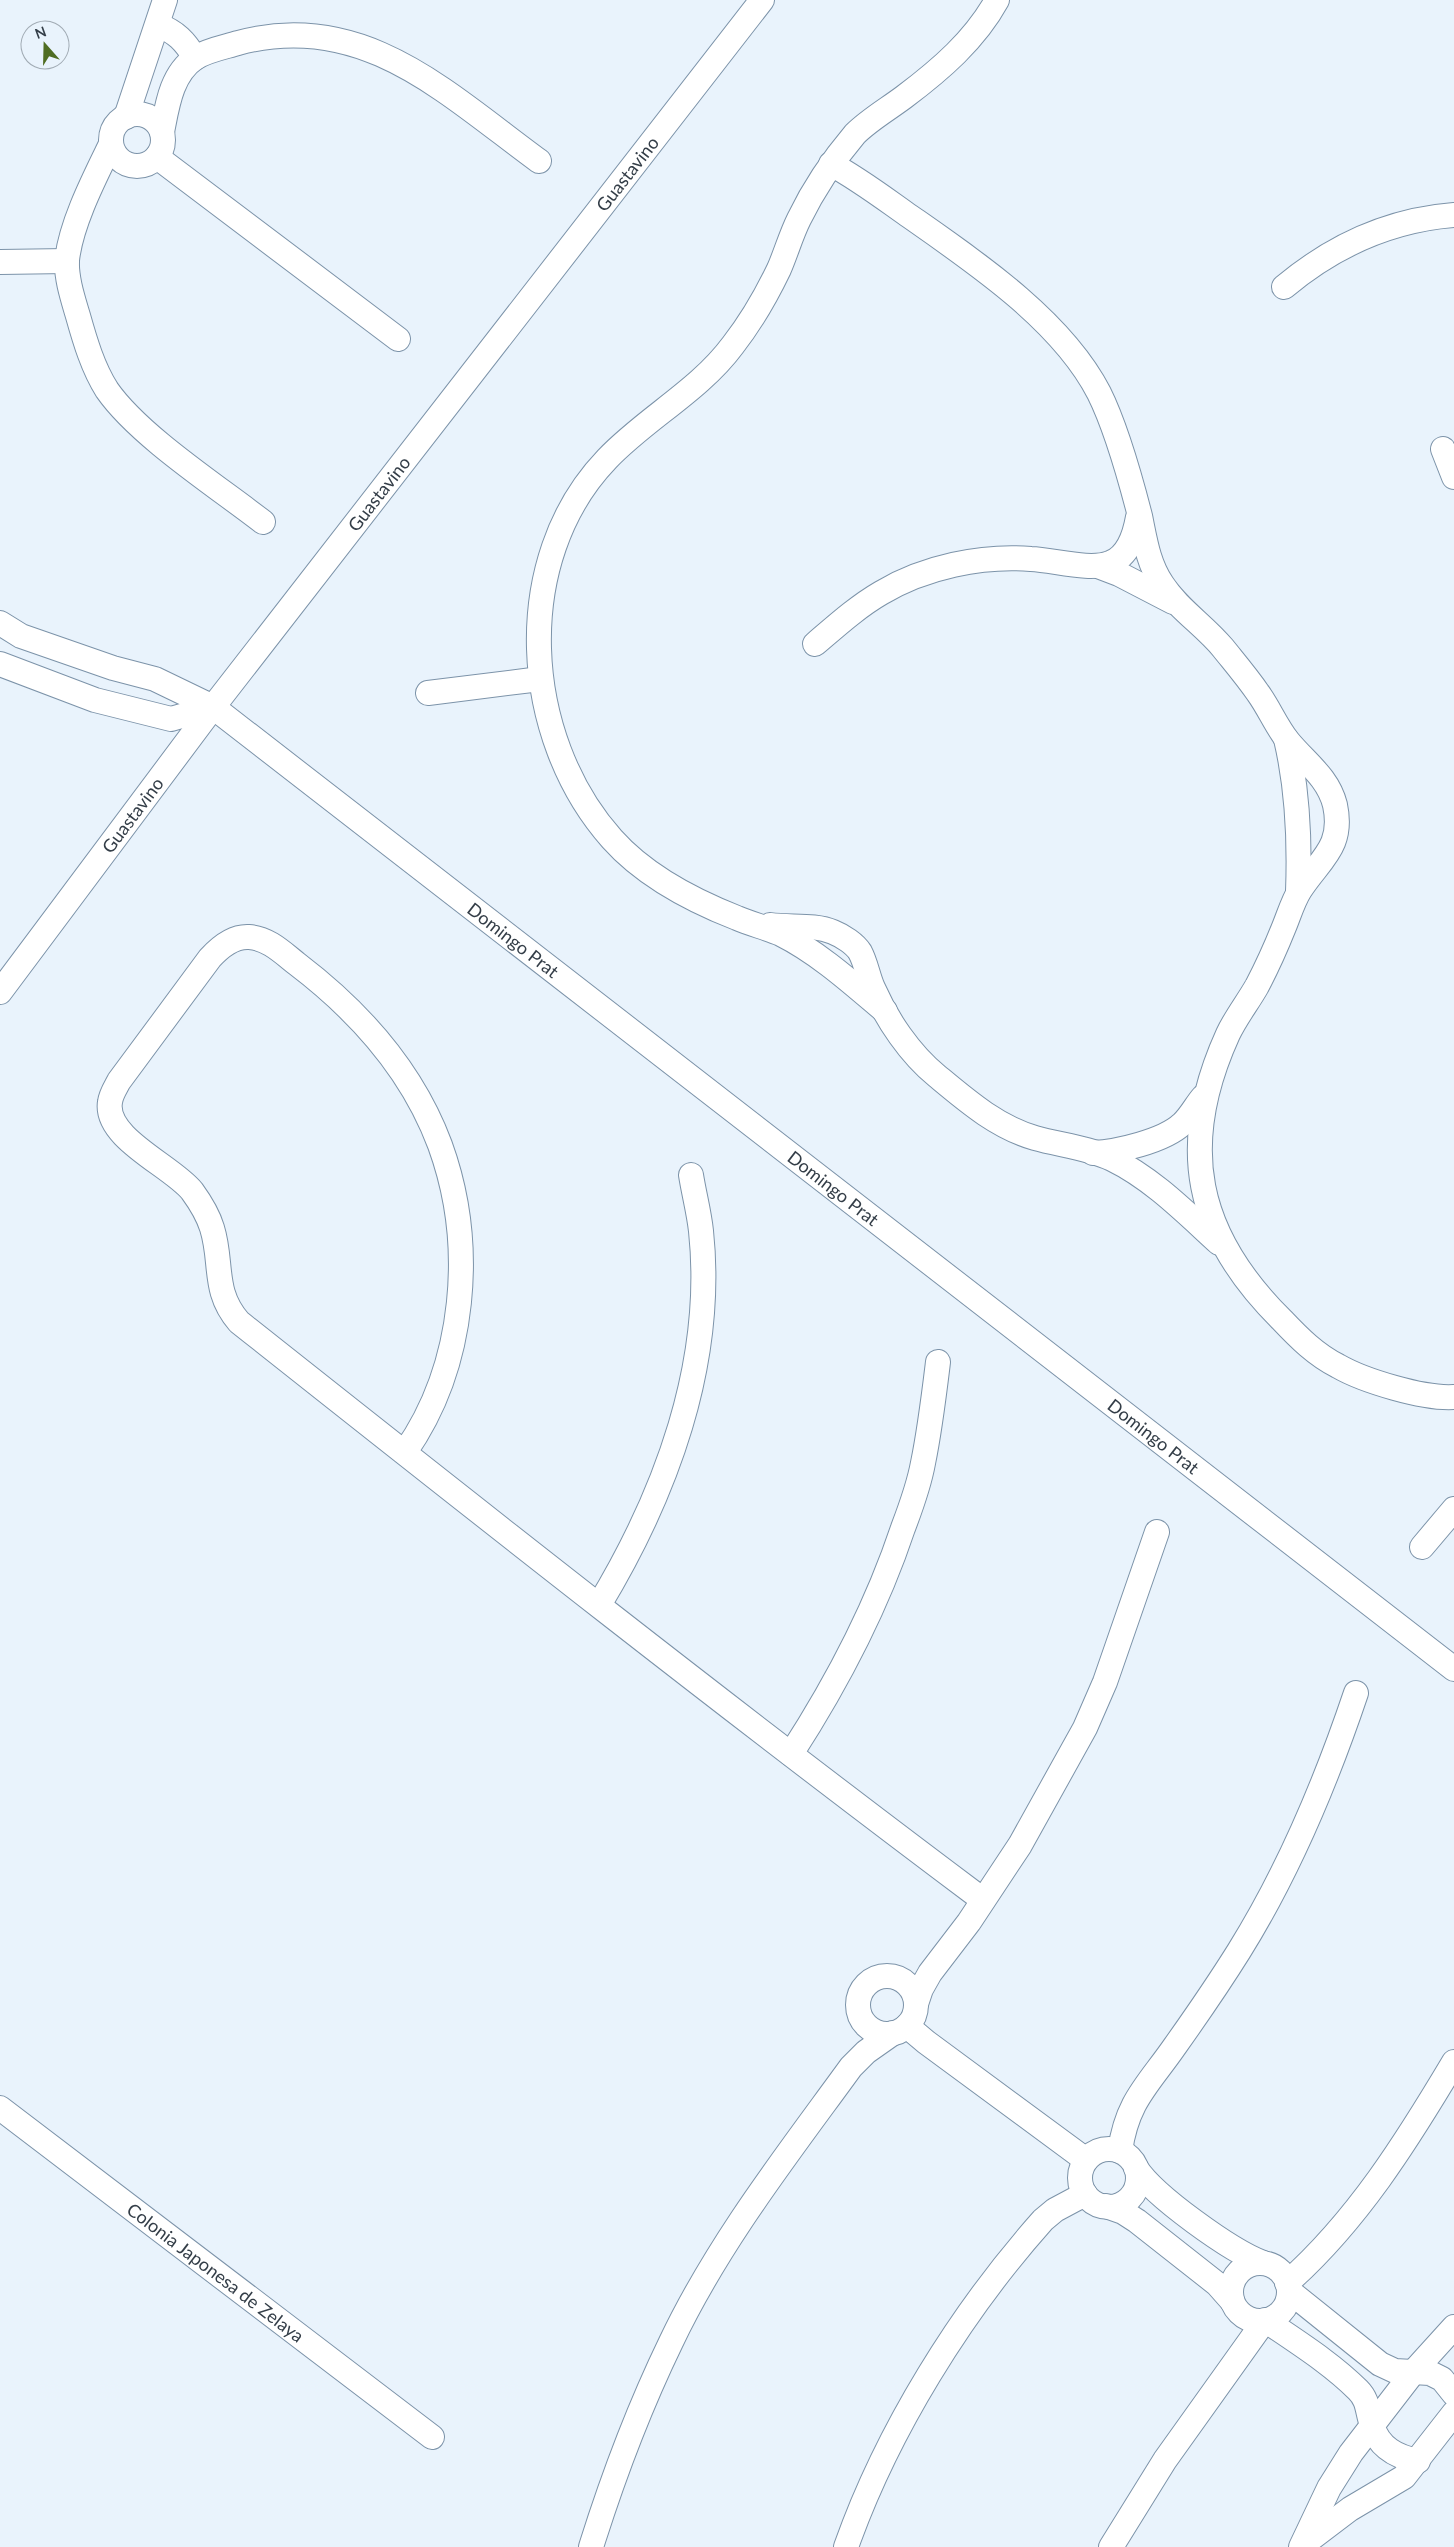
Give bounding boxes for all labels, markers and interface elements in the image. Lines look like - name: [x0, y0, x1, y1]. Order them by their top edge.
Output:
- north arrow: [20, 20, 70, 70]
- text: N: [32, 22, 48, 42]
- street label: Guastavino: [591, 132, 663, 216]
- street label: Guastavino: [343, 452, 415, 535]
- street label: Guastavino: [97, 773, 168, 857]
- street label: Domingo Prat: [463, 898, 564, 982]
- street label: Domingo Prat: [784, 1146, 884, 1231]
- street label: Domingo Prat: [1104, 1394, 1204, 1479]
- street label: Colonia Japonesa de Zelaya: [123, 2198, 308, 2347]

